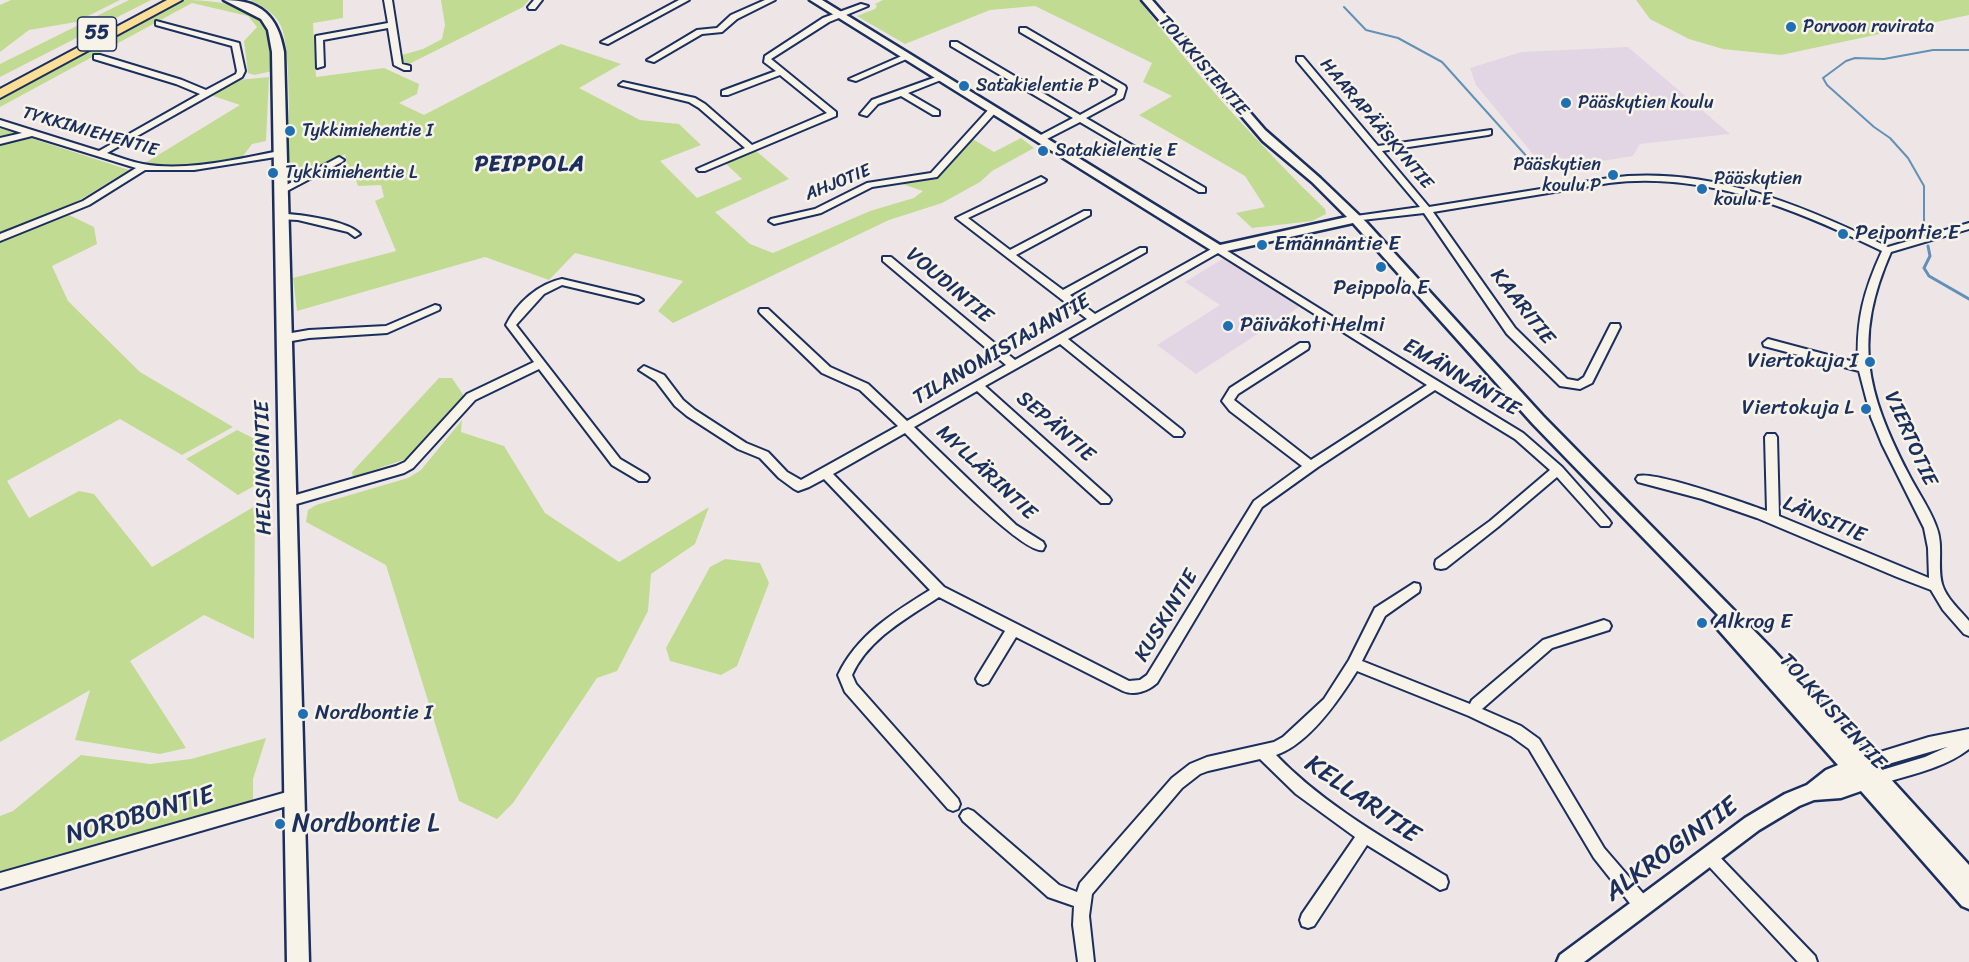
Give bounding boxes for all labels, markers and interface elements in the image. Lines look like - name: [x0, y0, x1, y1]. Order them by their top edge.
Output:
- street label: TOLKKISTENTIE: [1153, 11, 1253, 121]
- place label: Porvoon ravirata: [1803, 16, 1934, 38]
- road number: 55: [78, 17, 116, 51]
- marker: Porvoon ravirata: [1784, 20, 1798, 34]
- street label: HAARAPÄÄSKYNTIE: [1315, 54, 1437, 194]
- place label: Satakielentie P: [976, 75, 1099, 97]
- marker: Satakielentie P: [957, 79, 971, 93]
- place label: Pääskytien koulu: [1578, 92, 1714, 114]
- marker: Pääskytien koulu: [1559, 96, 1573, 110]
- street label: TYKKIMIEHENTIE: [20, 102, 160, 162]
- place label: Tykkimiehentie I: [302, 120, 433, 142]
- marker: Tykkimiehentie I: [283, 124, 297, 138]
- place label: Satakielentie E: [1055, 140, 1177, 162]
- marker: Satakielentie E: [1036, 144, 1050, 158]
- district label: PEIPPOLA: [476, 152, 584, 178]
- place label: Pääskytien koulu P: [1513, 154, 1601, 196]
- street label: AHJOTIE: [802, 160, 874, 206]
- place label: Tykkimiehentie L: [285, 162, 417, 184]
- marker: Tykkimiehentie L: [266, 166, 280, 180]
- marker: Pääskytien koulu P: [1606, 168, 1620, 182]
- place label: Pääskytien koulu E: [1714, 168, 1802, 210]
- marker: Pääskytien koulu E: [1695, 182, 1709, 196]
- place label: Peipontie E: [1855, 221, 1959, 247]
- marker: Peipontie E: [1836, 227, 1850, 241]
- place label: Emännäntie E: [1274, 232, 1400, 258]
- marker: Emännäntie E: [1255, 238, 1269, 252]
- street label: VOUDINTIE: [901, 243, 997, 329]
- marker: Peippola E: [1374, 260, 1388, 274]
- street label: KAARITIE: [1484, 264, 1560, 350]
- place label: Peippola E: [1333, 276, 1429, 302]
- street label: TILANOMISTAJANTIE: [909, 289, 1095, 411]
- place label: Päiväkoti Helmi: [1240, 313, 1385, 339]
- marker: Päiväkoti Helmi: [1221, 319, 1235, 333]
- street label: EMÄNNÄNTIE: [1398, 333, 1524, 423]
- place label: Viertokuja I: [1747, 349, 1858, 375]
- marker: Viertokuja I: [1863, 355, 1877, 369]
- street label: SEPÄNTIE: [1011, 386, 1099, 468]
- street label: VIERTOTIE: [1878, 388, 1942, 490]
- place label: Viertokuja L: [1742, 396, 1854, 422]
- street label: HELSINGINTIE: [250, 401, 278, 535]
- marker: Viertokuja L: [1859, 402, 1873, 416]
- street label: MYLLÄRINTIE: [931, 420, 1041, 526]
- street label: LÄNSITIE: [1779, 491, 1869, 549]
- street label: KUSKINTIE: [1130, 565, 1204, 667]
- place label: Alkrog E: [1714, 610, 1792, 636]
- marker: Alkrog E: [1695, 616, 1709, 630]
- street label: TOLKKISTENTIE: [1773, 649, 1891, 775]
- place label: Nordbontie I: [315, 701, 433, 727]
- marker: Nordbontie I: [296, 707, 310, 721]
- street label: KELLARITIE: [1298, 749, 1426, 851]
- street label: NORDBONTIE: [62, 780, 218, 852]
- street label: ALKROGINTIE: [1599, 791, 1745, 909]
- place label: Nordbontie L: [292, 808, 439, 840]
- marker: Nordbontie L: [273, 817, 287, 831]

